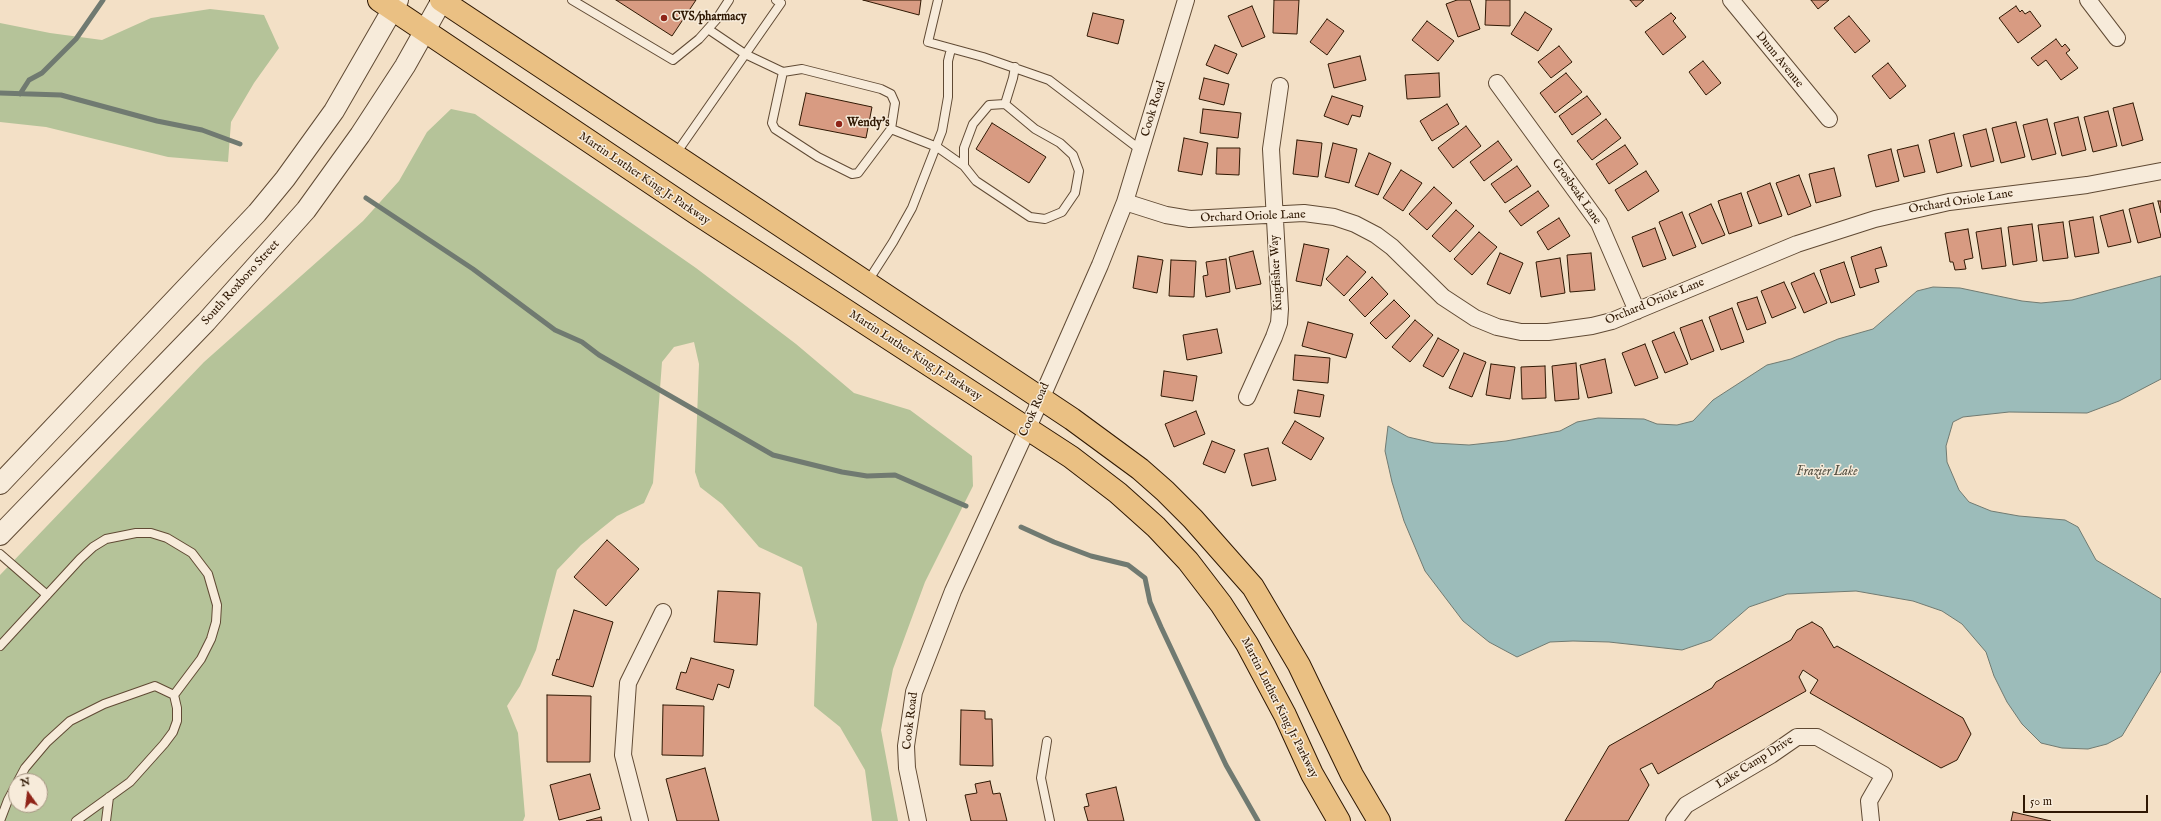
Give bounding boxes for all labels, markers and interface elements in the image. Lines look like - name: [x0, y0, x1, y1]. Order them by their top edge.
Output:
- place label: CVS/pharmacy: [672, 11, 747, 25]
- marker: CVS/pharmacy: [659, 13, 669, 23]
- street label: Dunn Avenue: [1752, 29, 1806, 91]
- street label: Cook Road: [1139, 79, 1169, 139]
- place label: Wendy's: [847, 117, 889, 131]
- marker: Wendy's: [834, 119, 844, 129]
- street label: Martin Luther King Jr Parkway: [575, 130, 713, 228]
- street label: Grosbeak Lane: [1548, 157, 1604, 227]
- street label: Orchard Oriole Lane: [1908, 187, 2014, 217]
- street label: Orchard Oriole Lane: [1200, 208, 1306, 226]
- street label: Kingfisher Way: [1268, 234, 1286, 312]
- street label: South Roxboro Street: [199, 238, 283, 328]
- street label: Orchard Oriole Lane: [1603, 276, 1707, 328]
- street label: Martin Luther King Jr Parkway: [846, 308, 984, 404]
- street label: Cook Road: [1017, 381, 1053, 439]
- water label: Frazier Lake: [1796, 464, 1858, 480]
- street label: Martin Luther King Jr Parkway: [1237, 635, 1321, 781]
- street label: Cook Road: [900, 692, 922, 750]
- street label: Lake Camp Drive: [1714, 734, 1796, 792]
- north arrow: [8, 773, 48, 813]
- text: N: [19, 774, 32, 790]
- scale bar: [2025, 787, 2150, 813]
- text: 50 m: [2030, 794, 2052, 809]

